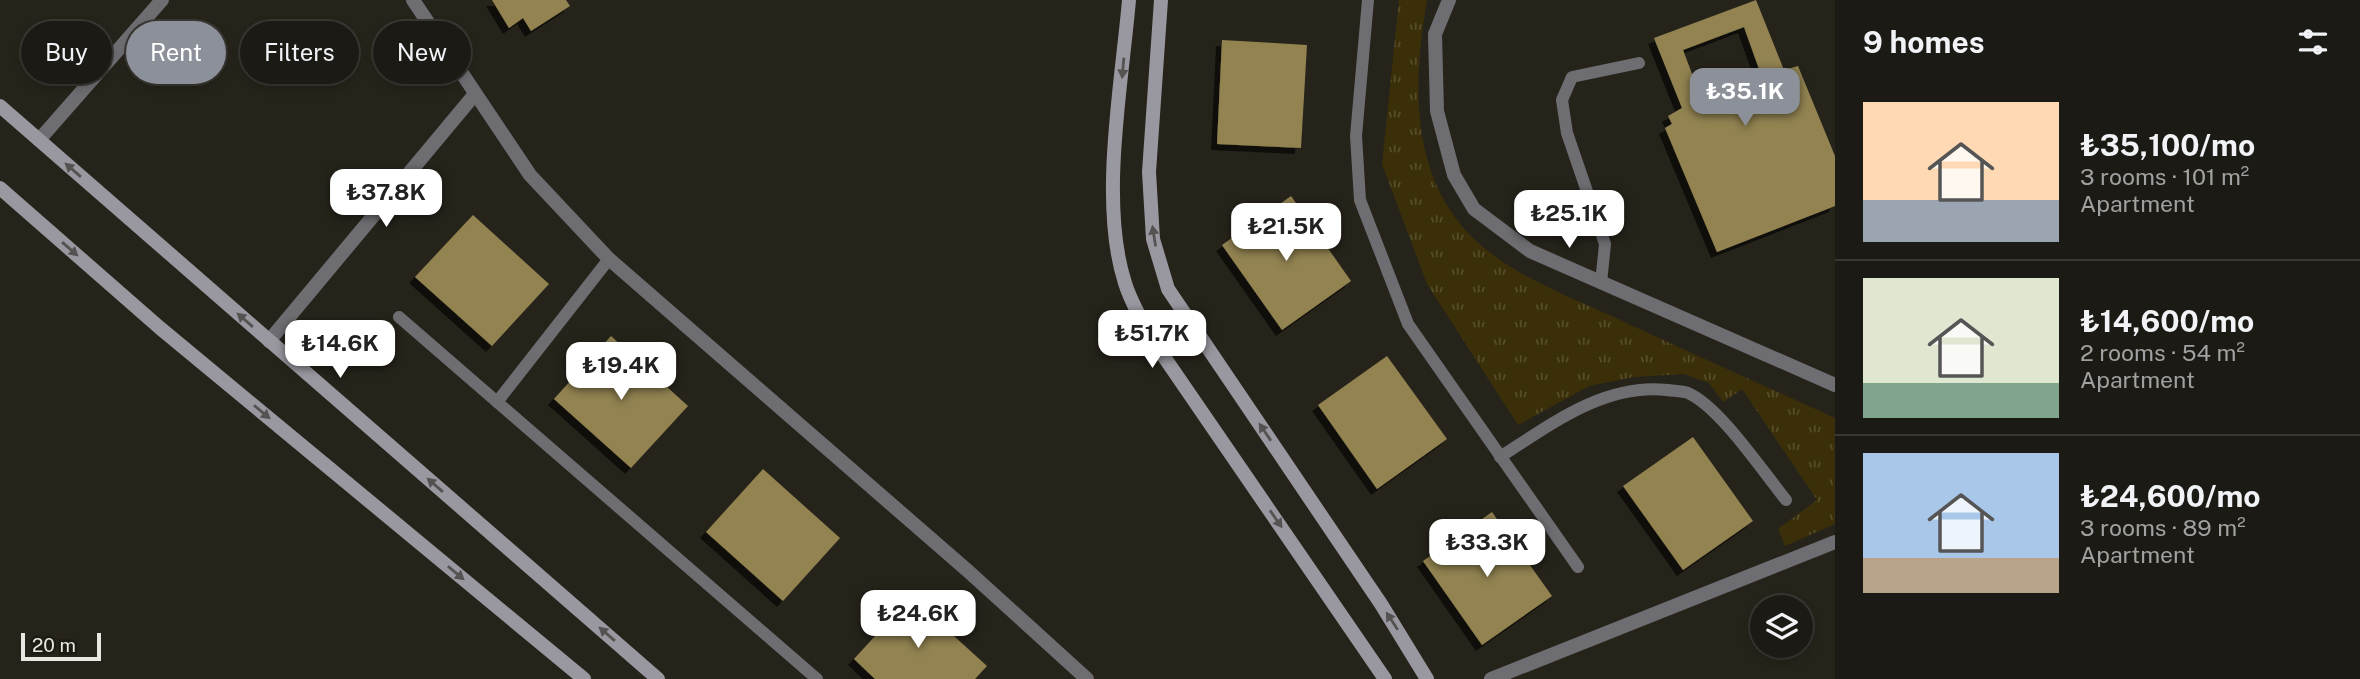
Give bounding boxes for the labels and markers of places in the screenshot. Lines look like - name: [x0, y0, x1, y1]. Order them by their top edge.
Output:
- pin: ₺35.1K: [1688, 68, 1802, 128]
- pin: ₺37.8K: [329, 170, 443, 229]
- pin: ₺25.1K: [1512, 190, 1626, 250]
- pin: ₺21.5K: [1229, 204, 1343, 263]
- pin: ₺51.7K: [1095, 310, 1209, 370]
- pin: ₺14.6K: [283, 320, 397, 380]
- pin: ₺19.4K: [564, 342, 678, 402]
- pin: ₺33.3K: [1430, 520, 1544, 579]
- pin: ₺24.6K: [861, 590, 975, 650]

